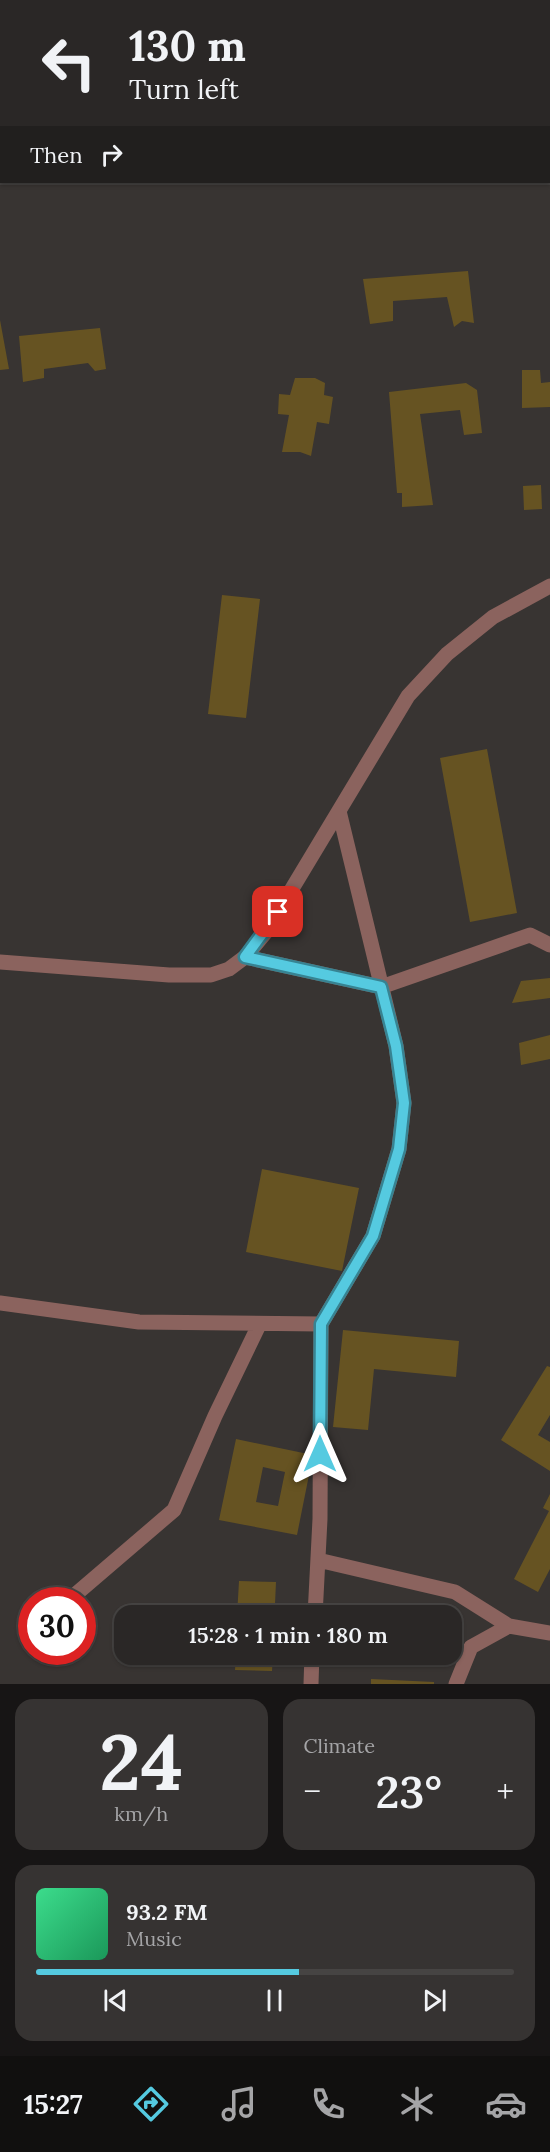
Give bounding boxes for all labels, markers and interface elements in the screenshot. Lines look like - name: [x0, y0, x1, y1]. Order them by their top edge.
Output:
- text: 130 m: [129, 19, 246, 73]
- icon: left: [30, 24, 108, 102]
- text: Turn left: [129, 72, 239, 106]
- icon: right: [95, 138, 128, 171]
- text: Then: [30, 141, 83, 169]
- pin: [252, 886, 303, 937]
- icon: arrive: [261, 895, 294, 928]
- position arrow: [288, 1422, 352, 1486]
- speed limit sign: 30: [18, 1587, 96, 1665]
- text: 15:28 · 1 min · 180 m: [188, 1621, 388, 1649]
- text: 24: [99, 1712, 183, 1811]
- text: Climate: [304, 1733, 375, 1758]
- text: 23°: [375, 1763, 442, 1820]
- text: −: [304, 1770, 321, 1812]
- text: +: [496, 1770, 514, 1812]
- text: km/h: [114, 1801, 168, 1826]
- text: 93.2 FM: [126, 1898, 208, 1926]
- text: Music: [126, 1926, 182, 1951]
- icon: previous: [99, 1984, 132, 2017]
- icon: pause: [258, 1984, 291, 2017]
- icon: next: [418, 1984, 451, 2017]
- icon: directions: [130, 2083, 172, 2125]
- icon: music: [218, 2083, 260, 2125]
- icon: phone: [307, 2083, 349, 2125]
- icon: climate: [396, 2083, 438, 2125]
- icon: car: [485, 2083, 527, 2125]
- text: 15:27: [23, 2087, 83, 2121]

